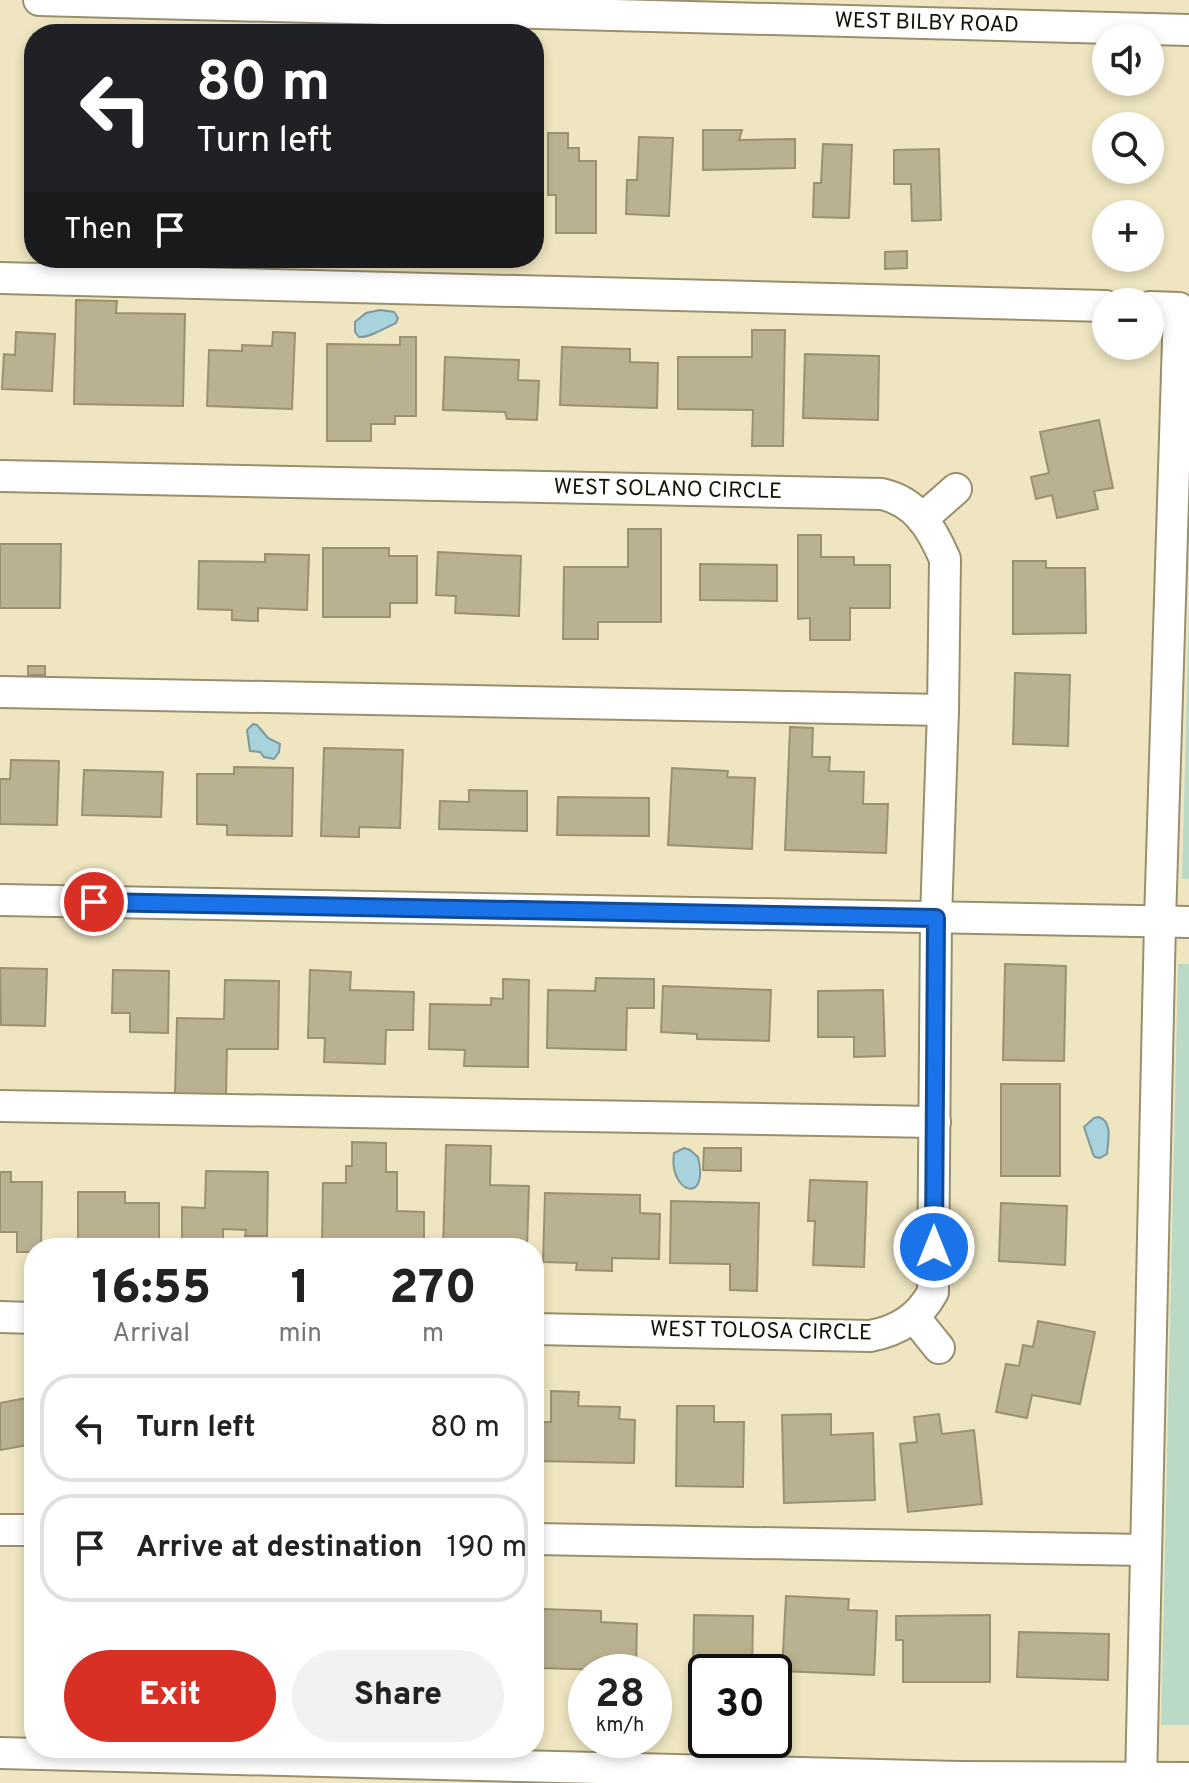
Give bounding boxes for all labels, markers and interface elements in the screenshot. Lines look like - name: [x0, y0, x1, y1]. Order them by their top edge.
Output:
- street label: WEST BILBY ROAD: [834, 7, 1019, 39]
- map controls: [1092, 24, 1164, 360]
- button: sound: [1092, 24, 1164, 96]
- text: 80 m: [196, 50, 330, 120]
- icon: left: [64, 56, 168, 160]
- button: search: [1092, 112, 1164, 184]
- text: Turn left: [196, 119, 333, 165]
- button: +: [1092, 200, 1164, 272]
- icon: arrive: [148, 208, 192, 252]
- text: Then: [64, 212, 132, 249]
- button: −: [1092, 288, 1164, 360]
- street label: WEST SOLANO CIRCLE: [553, 474, 782, 505]
- pin: [60, 868, 128, 936]
- icon: arrive: [72, 880, 116, 924]
- position arrow: [892, 1205, 976, 1289]
- text: 16:55: [91, 1260, 211, 1320]
- text: 1: [290, 1260, 310, 1320]
- text: 270: [389, 1260, 477, 1320]
- street label: WEST TOLOSA CIRCLE: [650, 1317, 872, 1347]
- text: Arrival: [113, 1318, 190, 1351]
- text: min: [279, 1318, 322, 1351]
- text: m: [422, 1318, 444, 1351]
- icon: left: [68, 1406, 112, 1450]
- text: Turn left: [136, 1410, 256, 1447]
- text: 80 m: [430, 1410, 500, 1447]
- icon: arrive: [68, 1526, 112, 1570]
- text: Arrive at destination: [136, 1530, 422, 1567]
- text: 190 m: [446, 1530, 527, 1567]
- button: Exit: [64, 1650, 276, 1742]
- button: Share: [292, 1650, 504, 1742]
- speed limit sign: 30: [688, 1654, 792, 1758]
- text: 28: [595, 1671, 645, 1721]
- text: km/h: [596, 1713, 644, 1739]

